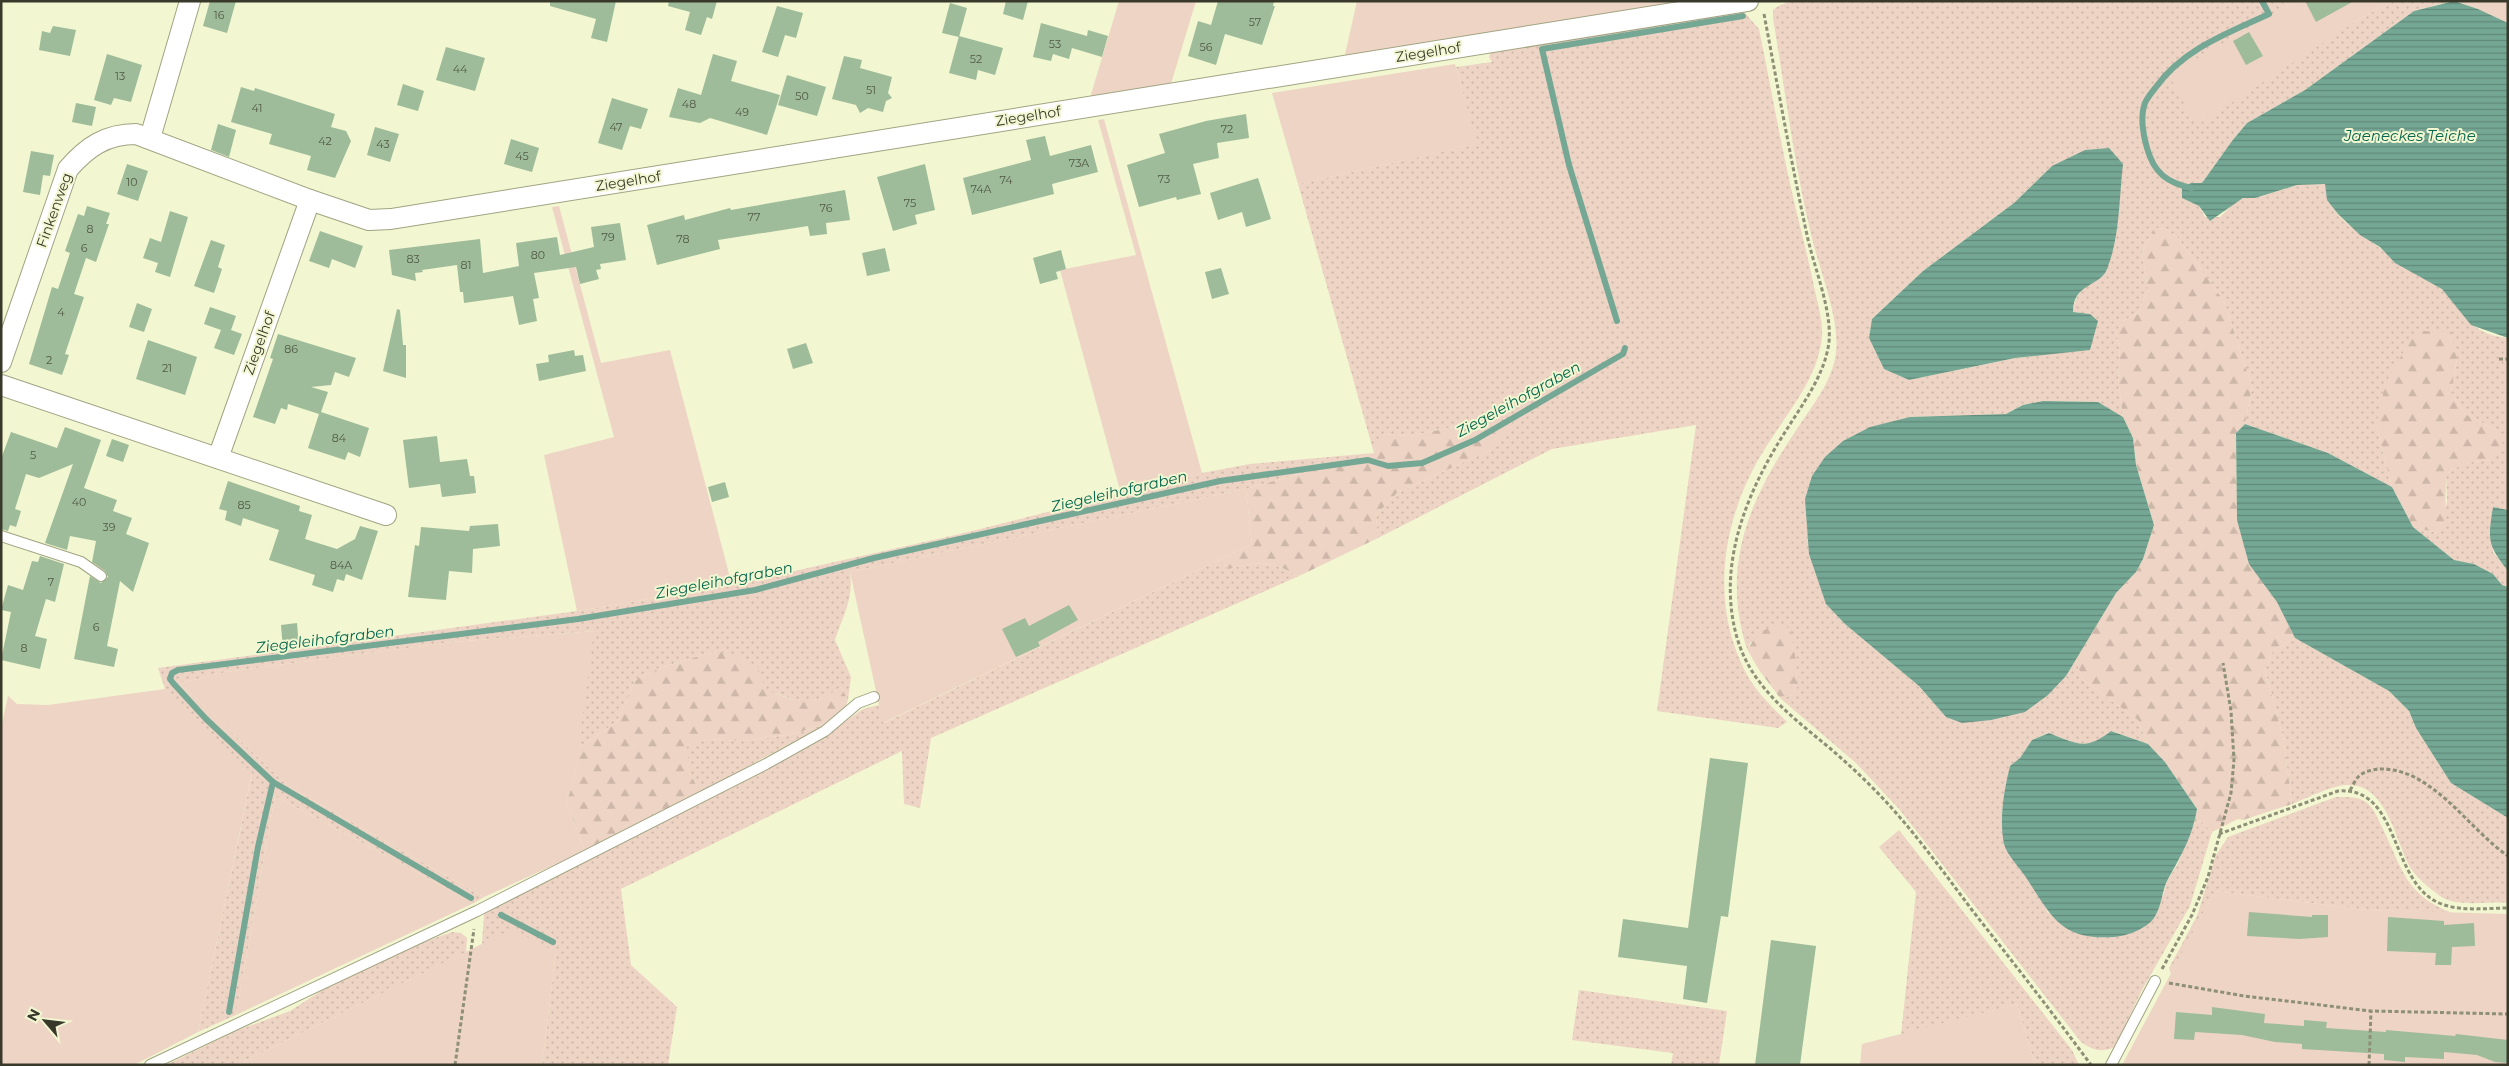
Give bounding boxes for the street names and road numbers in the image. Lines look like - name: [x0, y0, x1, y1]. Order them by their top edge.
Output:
- street label: Ziegelhof: [1394, 38, 1463, 66]
- street label: Ziegelhof: [994, 102, 1063, 130]
- street label: Ziegelhof: [594, 167, 663, 195]
- street label: Finkenweg: [32, 170, 76, 250]
- street label: Ziegelhof: [239, 308, 279, 377]

